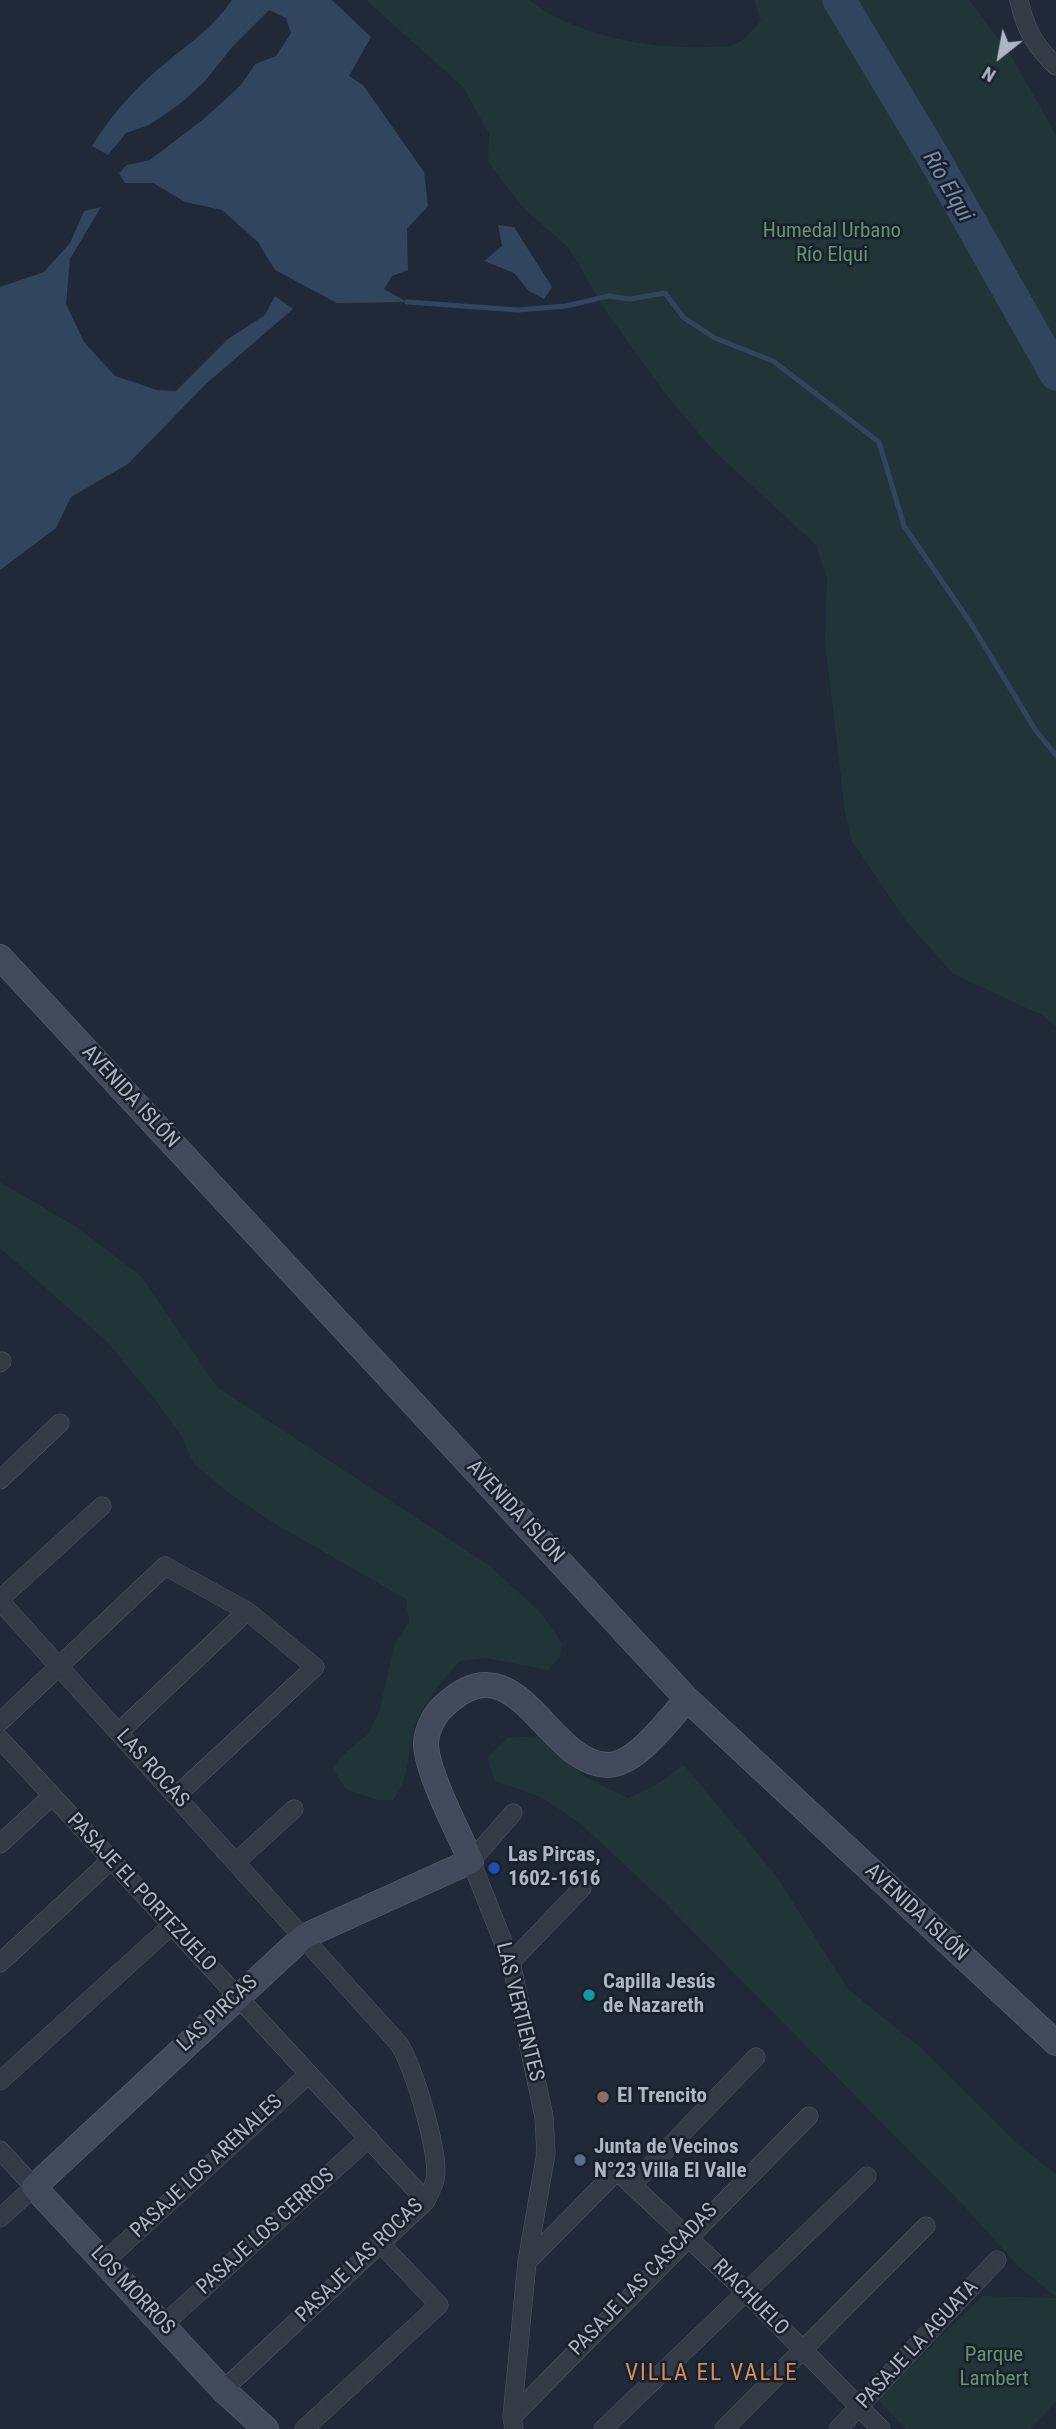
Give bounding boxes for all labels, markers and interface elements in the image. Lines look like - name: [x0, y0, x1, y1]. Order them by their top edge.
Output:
- north arrow: [965, 21, 1035, 91]
- text: N: [978, 62, 1000, 87]
- water label: Río Elqui: [916, 147, 978, 227]
- park label: Humedal Urbano Río Elqui: [763, 219, 901, 269]
- street label: AVENIDA ISLÓN: [76, 1040, 184, 1154]
- street label: AVENIDA ISLÓN: [461, 1455, 569, 1569]
- street label: LAS ROCAS: [110, 1725, 194, 1813]
- street label: PASAJE EL PORTEZUELO: [61, 1809, 221, 1977]
- place label: Las Pircas, 1602-1616: [508, 1843, 601, 1893]
- street label: AVENIDA ISLÓN: [859, 1859, 973, 1967]
- marker: Las Pircas, 1602-1616: [486, 1860, 502, 1876]
- street label: LAS VERTIENTES: [490, 1940, 548, 2084]
- street label: LAS PIRCAS: [172, 1970, 264, 2058]
- place label: Capilla Jesús de Nazareth: [603, 1970, 716, 2020]
- marker: Capilla Jesús de Nazareth: [581, 1987, 597, 2003]
- place label: El Trencito: [617, 2084, 707, 2110]
- marker: El Trencito: [595, 2089, 611, 2105]
- street label: PASAJE LOS ARENALES: [126, 2090, 288, 2244]
- place label: Junta de Vecinos N°23 Villa El Valle: [594, 2135, 746, 2185]
- marker: Junta de Vecinos N°23 Villa El Valle: [572, 2152, 588, 2168]
- street label: PASAJE LOS CERROS: [192, 2164, 340, 2300]
- street label: PASAJE LAS ROCAS: [291, 2194, 429, 2328]
- street label: PASAJE LAS CASCADAS: [565, 2198, 723, 2362]
- street label: LOS MORROS: [85, 2241, 179, 2341]
- street label: RIACHUELO: [707, 2255, 793, 2341]
- street label: PASAJE LA AGUATA: [852, 2275, 984, 2415]
- park label: Parque Lambert: [959, 2343, 1029, 2393]
- district label: VILLA EL VALLE: [627, 2360, 797, 2388]

